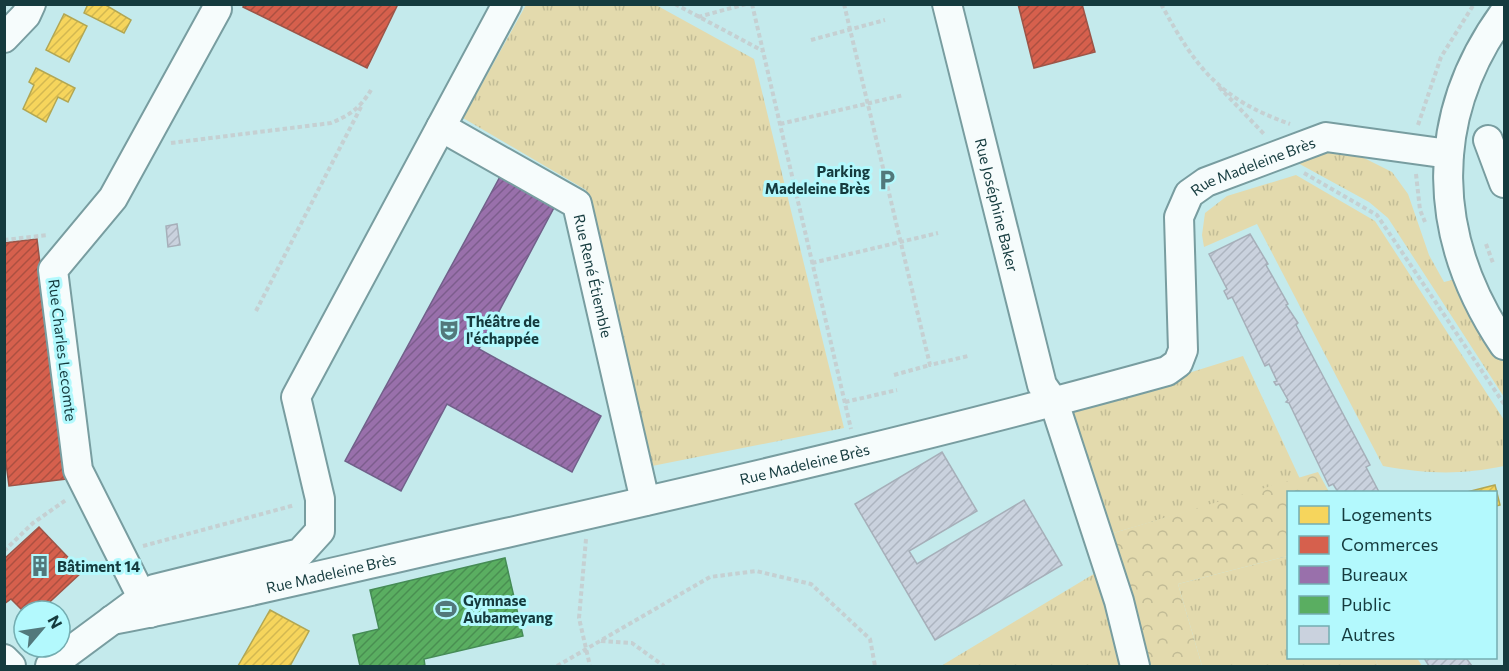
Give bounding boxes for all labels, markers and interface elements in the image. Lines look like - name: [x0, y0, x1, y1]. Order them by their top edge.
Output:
- street label: Rue Madeleine Brès: [1187, 133, 1318, 199]
- street label: Rue Joséphine Baker: [972, 136, 1022, 274]
- place label: Parking Madeleine Brès: [765, 162, 870, 197]
- parking icon: Parking Madeleine Brès: [875, 168, 899, 192]
- street label: Rue René Étiemble: [571, 212, 616, 340]
- street label: Rue Charles Lecomte: [45, 278, 81, 422]
- place label: Théâtre de l'échappée: [466, 312, 540, 347]
- theatre icon: Théâtre de l'échappée: [437, 318, 461, 342]
- street label: Rue Madeleine Brès: [738, 440, 872, 488]
- legend: [1287, 491, 1497, 659]
- text: Logements: [1341, 503, 1432, 525]
- text: Commerces: [1341, 533, 1438, 555]
- street label: Rue Madeleine Brès: [264, 549, 398, 597]
- building icon: Bâtiment 14: [28, 554, 52, 578]
- place label: Bâtiment 14: [57, 557, 140, 575]
- text: Bureaux: [1341, 563, 1409, 585]
- place label: Gymnase Aubameyang: [463, 591, 553, 626]
- text: Public: [1341, 593, 1391, 615]
- sports icon: Gymnase Aubameyang: [434, 597, 458, 621]
- north arrow: [12, 599, 72, 659]
- text: N: [44, 612, 67, 631]
- text: Autres: [1341, 623, 1395, 645]

